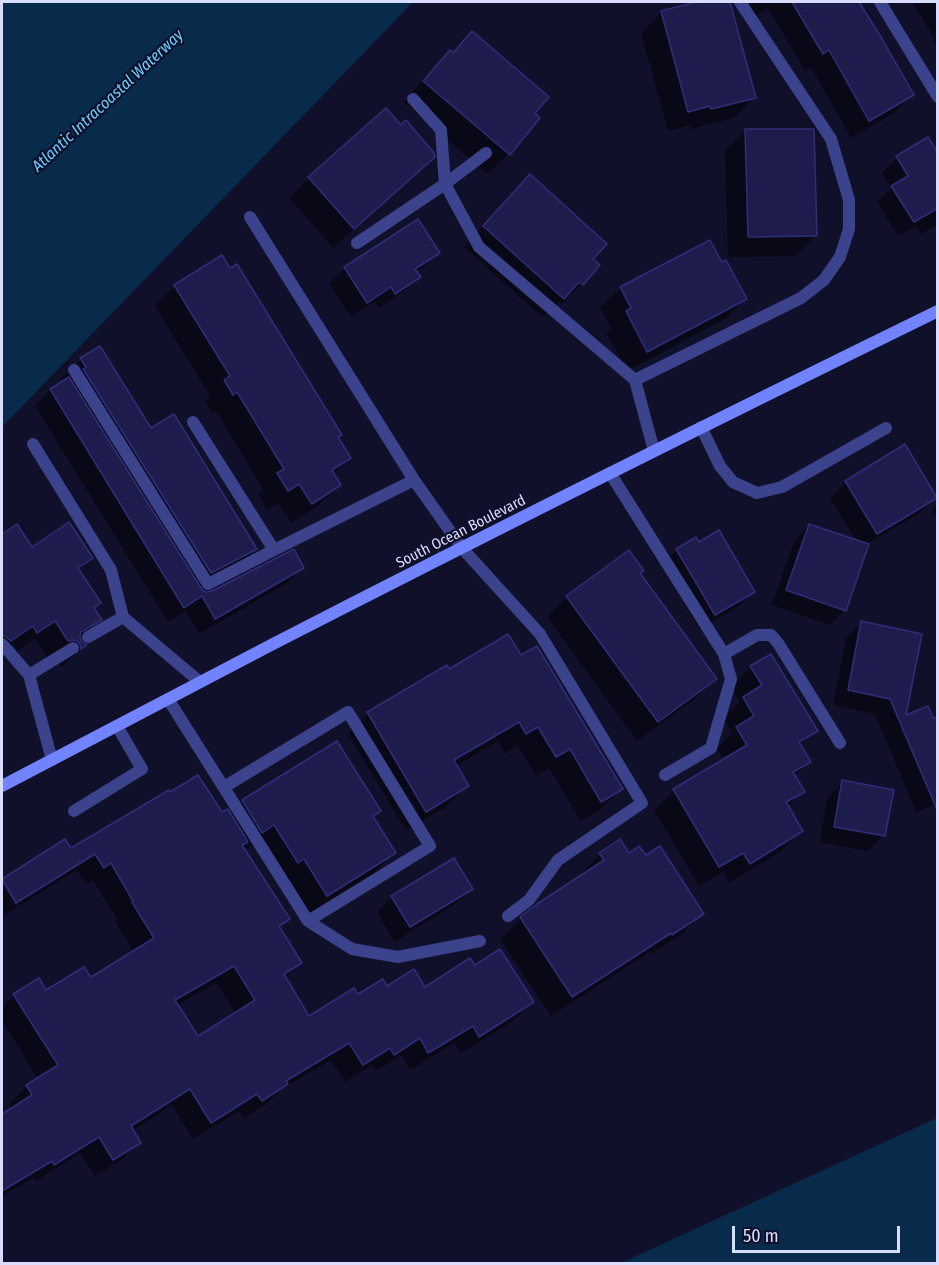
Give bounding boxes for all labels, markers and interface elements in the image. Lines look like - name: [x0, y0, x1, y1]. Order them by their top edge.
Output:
- water label: Atlantic Intracoastal Waterway: [28, 26, 188, 176]
- street label: South Ocean Boulevard: [393, 492, 529, 572]
- scale bar: [735, 1214, 903, 1252]
- text: 50 m: [743, 1225, 779, 1247]

